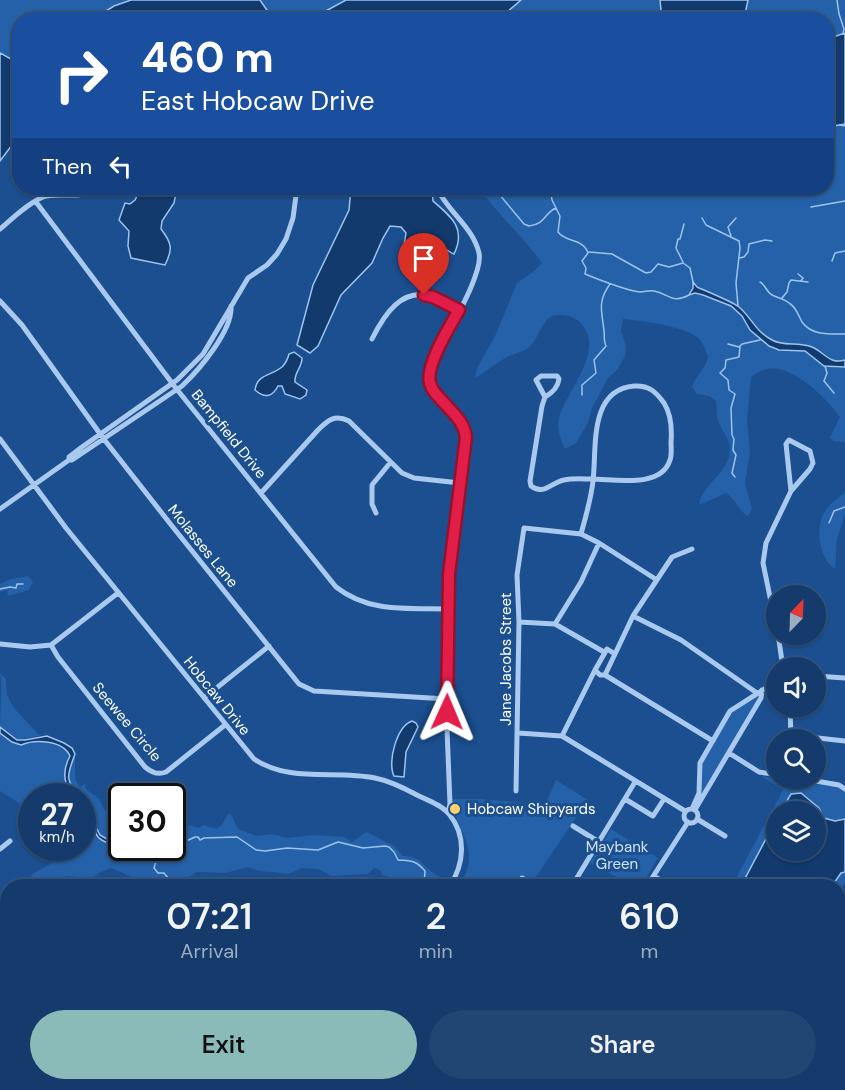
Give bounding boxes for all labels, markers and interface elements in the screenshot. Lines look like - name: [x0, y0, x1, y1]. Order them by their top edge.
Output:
- text: 460 m: [141, 30, 274, 85]
- icon: right: [42, 36, 120, 114]
- text: East Hobcaw Drive: [141, 83, 375, 118]
- icon: left: [104, 150, 137, 183]
- text: Then: [42, 152, 92, 181]
- pin: [398, 233, 449, 295]
- icon: arrive: [407, 242, 440, 275]
- street label: Bampfield Drive: [187, 385, 271, 483]
- street label: Molasses Lane: [163, 500, 243, 592]
- north arrow: [766, 585, 826, 645]
- map controls: [766, 585, 826, 861]
- street label: Jane Jacobs Street: [496, 592, 516, 726]
- street label: Hobcaw Drive: [179, 652, 255, 740]
- button: sound: [766, 657, 826, 717]
- street label: Seewee Circle: [88, 678, 166, 766]
- position arrow: [415, 680, 479, 744]
- button: search: [766, 729, 826, 789]
- speed limit sign: 30: [108, 783, 186, 861]
- text: 27: [40, 795, 74, 834]
- place label: Hobcaw Shipyards: [467, 799, 595, 819]
- button: layers: [766, 801, 826, 861]
- marker: Hobcaw Shipyards: [448, 802, 462, 816]
- text: km/h: [39, 827, 75, 847]
- park label: Maybank Green: [586, 837, 649, 874]
- text: 07:21: [166, 893, 252, 940]
- text: 2: [425, 893, 446, 940]
- text: 610: [619, 893, 680, 940]
- text: Arrival: [180, 938, 239, 964]
- text: min: [419, 938, 453, 964]
- text: m: [641, 938, 658, 964]
- button: Exit: [30, 1010, 417, 1079]
- button: Share: [429, 1010, 816, 1079]

